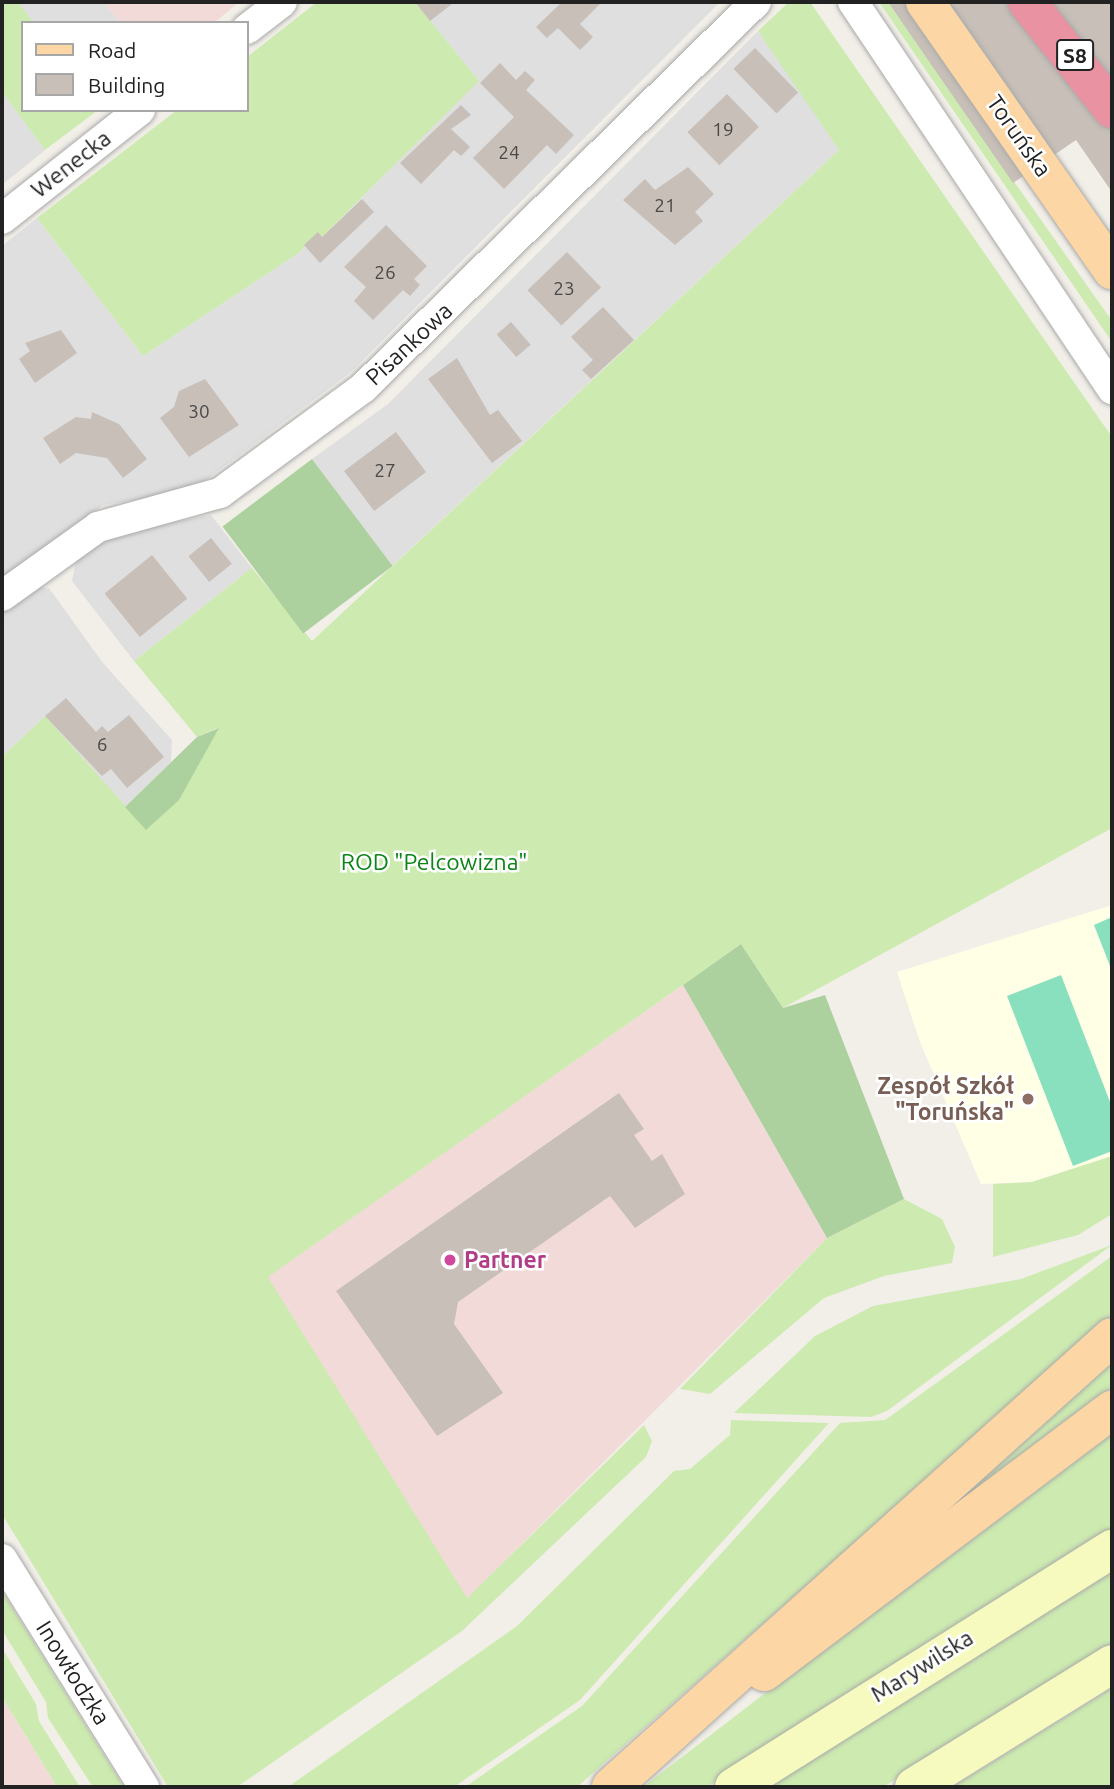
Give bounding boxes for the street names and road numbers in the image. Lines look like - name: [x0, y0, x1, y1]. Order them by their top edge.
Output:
- road number: S8: [1056, 38, 1094, 72]
- street label: Toruńska: [981, 90, 1057, 182]
- street label: Wenecka: [26, 124, 116, 204]
- street label: Pisankowa: [360, 297, 458, 391]
- street label: Inowłodzka: [30, 1616, 116, 1730]
- street label: Marywilska: [866, 1624, 978, 1708]

